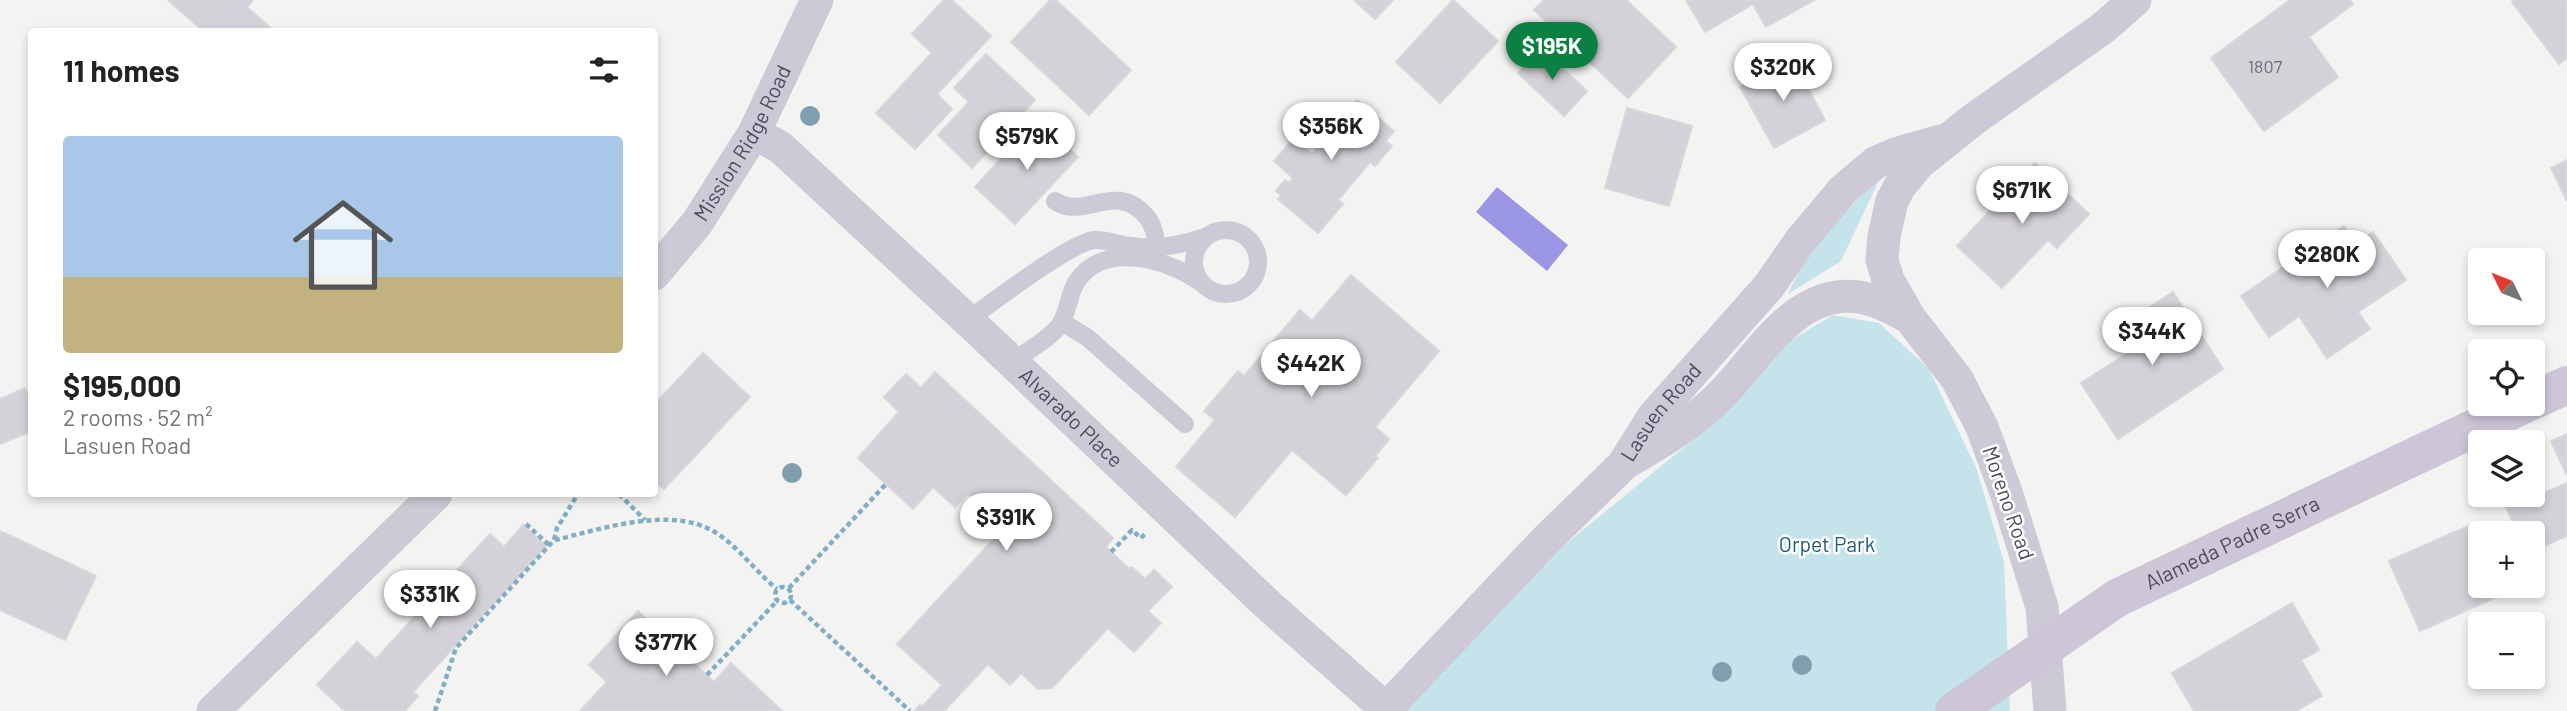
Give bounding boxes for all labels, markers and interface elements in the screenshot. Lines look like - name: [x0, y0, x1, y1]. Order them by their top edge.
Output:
- pin: $195K: [1503, 22, 1601, 82]
- text: $195K: [1522, 31, 1582, 59]
- pin: $320K: [1734, 43, 1832, 103]
- icon: filters: [585, 51, 623, 89]
- text: 11 homes: [63, 52, 180, 88]
- text: $320K: [1750, 52, 1816, 80]
- house number: 1807: [2248, 55, 2283, 77]
- street label: Mission Ridge Road: [688, 61, 795, 225]
- pin: $356K: [1282, 102, 1380, 162]
- text: $356K: [1299, 111, 1363, 139]
- pin: $579K: [978, 113, 1076, 172]
- text: $579K: [995, 121, 1059, 149]
- pin: $671K: [1973, 166, 2071, 226]
- text: $671K: [1992, 175, 2052, 203]
- icon: home: [280, 182, 406, 308]
- pin: $280K: [2278, 230, 2376, 290]
- text: $280K: [2294, 239, 2360, 267]
- north arrow: [2468, 248, 2544, 326]
- map controls: [2468, 248, 2545, 689]
- pin: $344K: [2103, 308, 2201, 367]
- text: $344K: [2118, 316, 2186, 344]
- button: locate: [2468, 339, 2545, 416]
- pin: $442K: [1262, 340, 1360, 399]
- text: $442K: [1277, 348, 1345, 376]
- street label: Lasuen Road: [1614, 358, 1706, 465]
- street label: Alvarado Place: [1015, 362, 1129, 472]
- text: $195,000: [63, 367, 181, 403]
- text: 2 rooms · 52 m²: [63, 403, 213, 431]
- button: layers: [2468, 430, 2545, 507]
- text: Lasuen Road: [63, 431, 191, 459]
- street label: Moreno Road: [1978, 442, 2041, 563]
- street label: Alameda Padre Serra: [2140, 490, 2323, 594]
- pin: $391K: [957, 494, 1055, 553]
- text: $391K: [976, 502, 1036, 530]
- button: +: [2468, 521, 2545, 598]
- park label: Orpet Park: [1779, 531, 1875, 556]
- pin: $331K: [381, 570, 479, 630]
- text: $331K: [400, 579, 460, 607]
- button: −: [2468, 612, 2545, 689]
- pin: $377K: [617, 618, 715, 678]
- text: $377K: [635, 627, 697, 655]

